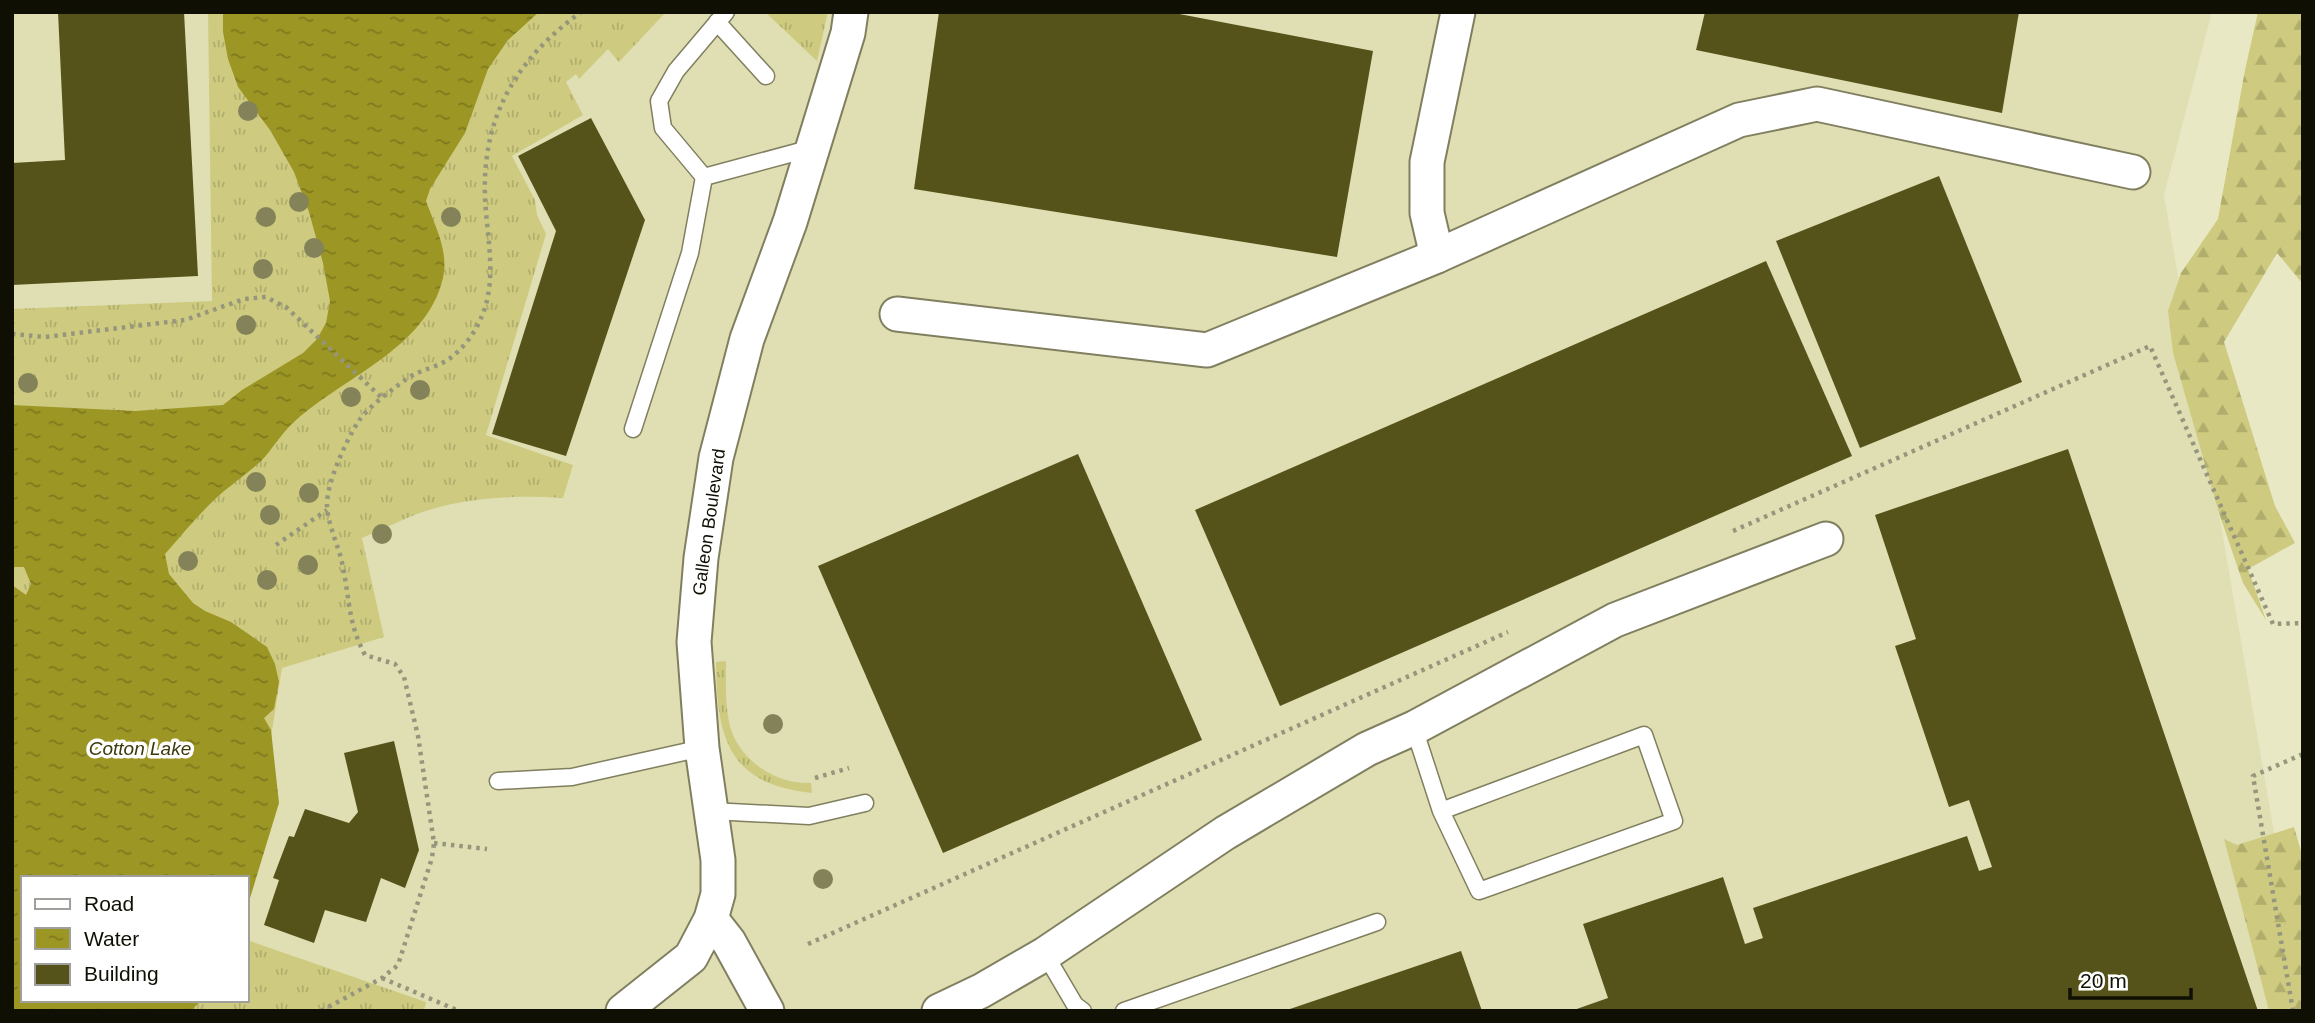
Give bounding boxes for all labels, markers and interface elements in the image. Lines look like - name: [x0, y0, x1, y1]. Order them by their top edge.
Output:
- street label: Galleon Boulevard: [689, 447, 729, 597]
- water label: Cotton Lake: [89, 738, 191, 759]
- legend: [21, 876, 248, 1002]
- text: Road: [84, 892, 134, 915]
- text: Water: [84, 927, 139, 950]
- scale bar: [2070, 956, 2191, 1000]
- text: Building: [84, 962, 159, 985]
- text: 20 m: [2080, 969, 2127, 992]

